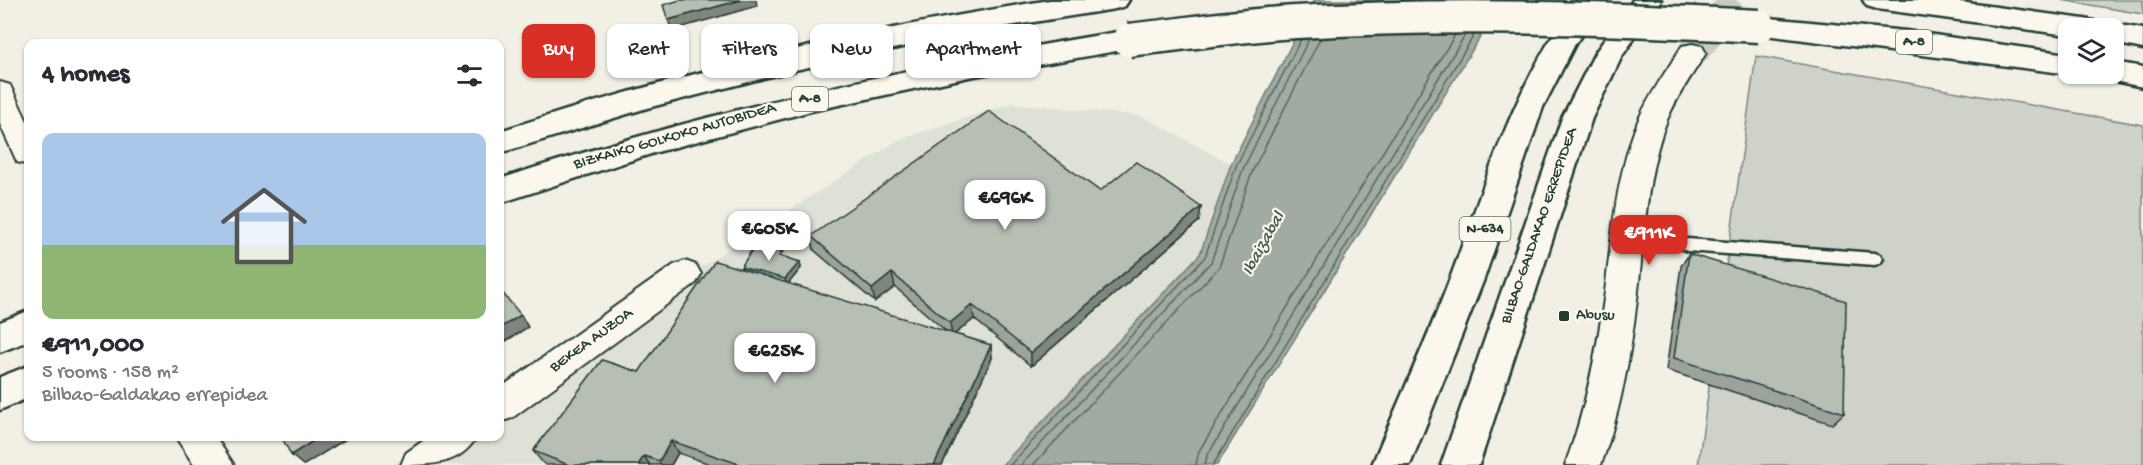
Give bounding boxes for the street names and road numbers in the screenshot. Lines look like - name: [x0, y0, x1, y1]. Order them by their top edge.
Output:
- road number: A-8: [1896, 30, 1932, 54]
- road number: A-8: [792, 87, 828, 111]
- street label: BIZKAIKO GOLKOKO AUTOBIDEA: [571, 99, 780, 175]
- street label: BILBAO-GALDAKAO ERREPIDEA: [1497, 124, 1583, 328]
- road number: N-634: [1460, 217, 1510, 241]
- street label: BEKEA AUZOA: [546, 304, 639, 378]

